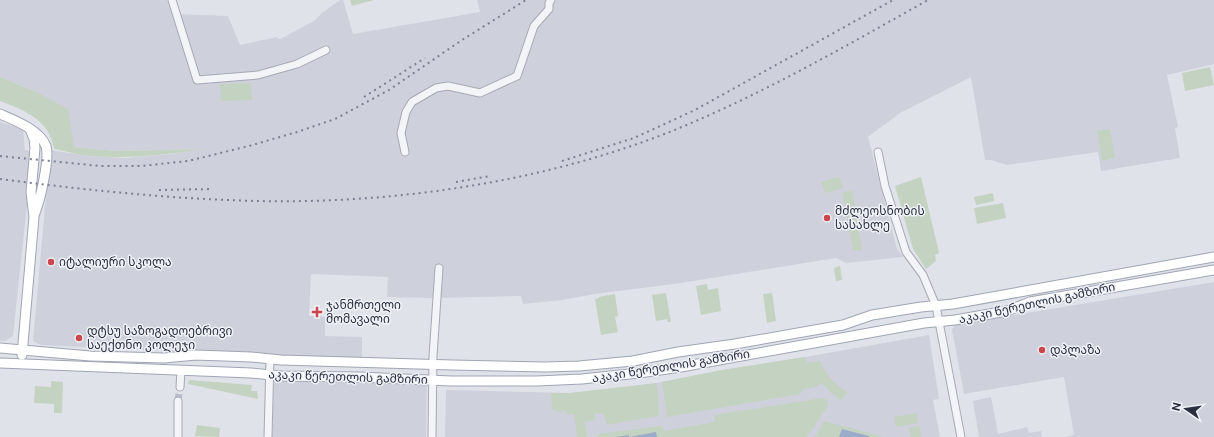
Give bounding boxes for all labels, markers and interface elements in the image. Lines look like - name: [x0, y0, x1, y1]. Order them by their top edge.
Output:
- place label: მძლეოსნობის სასახლე: [835, 204, 925, 233]
- marker: მძლეოსნობის სასახლე: [822, 213, 832, 223]
- place label: იტალიური სკოლა: [59, 255, 172, 270]
- marker: იტალიური სკოლა: [46, 257, 56, 267]
- street label: აკაკი წერეთლის გამზირი: [958, 280, 1117, 327]
- place label: ჯანმრთელი მომავალი: [326, 298, 401, 327]
- marker: ჯანმრთელი მომავალი: [311, 306, 323, 318]
- place label: დტსუ საზოგადოებრივი საექთნო კოლეჯი: [87, 324, 233, 353]
- marker: დტსუ საზოგადოებრივი საექთნო კოლეჯი: [74, 333, 84, 343]
- place label: დპლაზა: [1050, 343, 1101, 358]
- marker: დპლაზა: [1037, 345, 1047, 355]
- street label: აკაკი წერეთლის გამზირი: [591, 347, 751, 386]
- street label: აკაკი წერეთლის გამზირი: [268, 367, 428, 388]
- north arrow: [1166, 389, 1206, 429]
- text: N: [1169, 401, 1183, 412]

